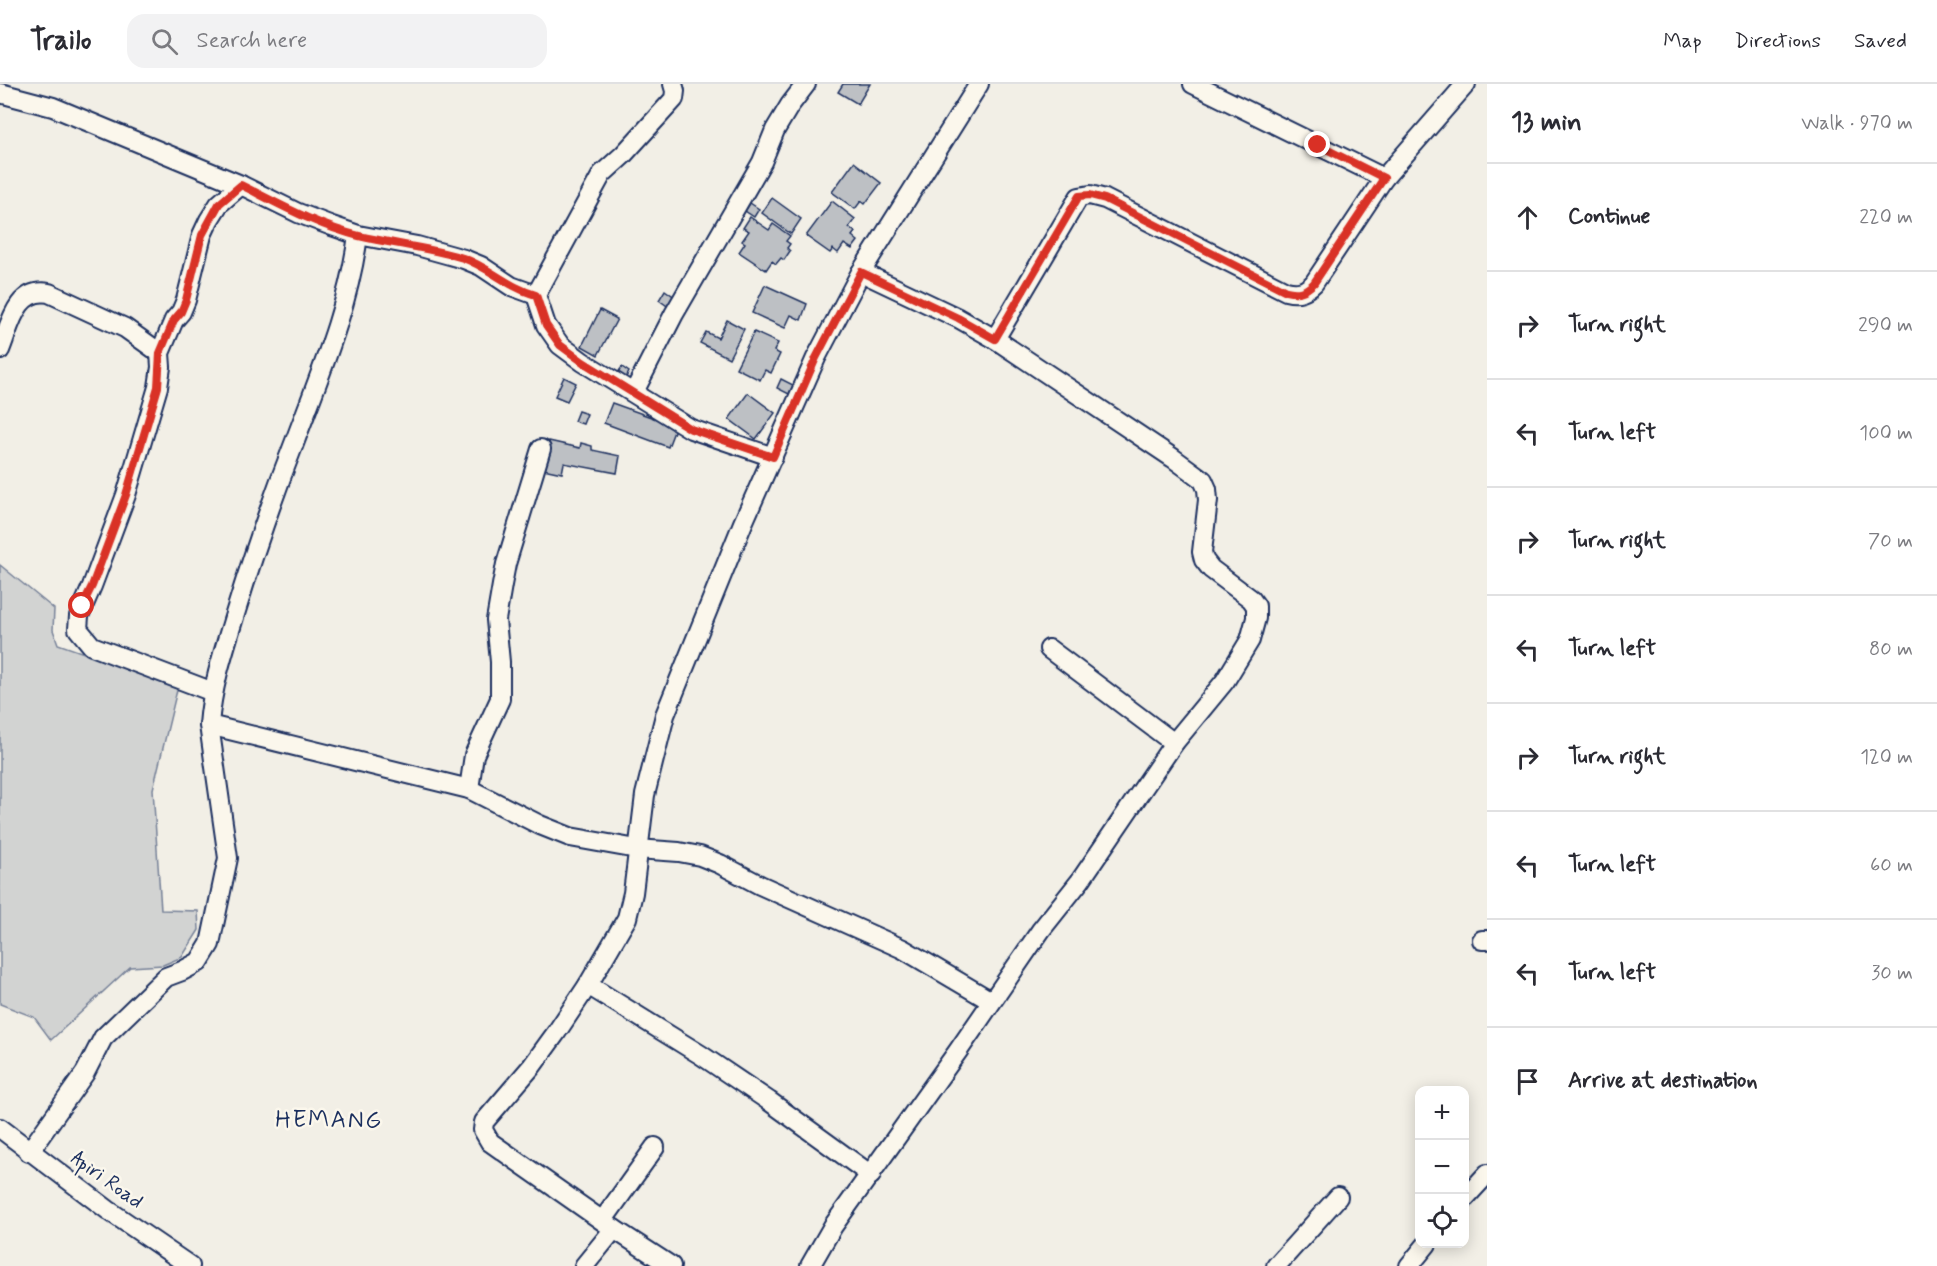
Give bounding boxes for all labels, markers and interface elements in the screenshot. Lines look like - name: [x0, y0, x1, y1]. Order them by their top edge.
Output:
- search box: [127, 14, 547, 68]
- text: Trailo: [30, 23, 91, 60]
- icon: search: [148, 25, 181, 58]
- text: Search here: [196, 27, 307, 55]
- text: Map: [1663, 27, 1702, 55]
- text: Directions: [1735, 27, 1821, 55]
- text: Saved: [1854, 27, 1907, 55]
- text: 13 min: [1511, 106, 1582, 140]
- text: Walk · 970 m: [1801, 110, 1913, 137]
- route end: [1304, 131, 1330, 157]
- icon: ahead: [1511, 201, 1544, 234]
- text: Continue: [1568, 203, 1650, 231]
- text: 220 m: [1859, 204, 1913, 231]
- icon: right: [1511, 309, 1544, 342]
- text: Turn right: [1568, 311, 1666, 339]
- text: 290 m: [1858, 312, 1913, 339]
- icon: left: [1511, 417, 1544, 450]
- text: Turn left: [1568, 419, 1656, 447]
- text: 100 m: [1859, 420, 1913, 447]
- icon: right: [1511, 525, 1544, 558]
- text: Turn right: [1568, 527, 1666, 555]
- text: 70 m: [1868, 528, 1913, 555]
- route start: [68, 592, 94, 618]
- icon: left: [1511, 633, 1544, 666]
- text: Turn left: [1568, 635, 1656, 663]
- text: 80 m: [1869, 636, 1913, 663]
- icon: right: [1511, 741, 1544, 774]
- text: Turn right: [1568, 743, 1666, 771]
- text: 120 m: [1860, 744, 1913, 771]
- icon: left: [1511, 849, 1544, 882]
- text: Turn left: [1568, 851, 1656, 879]
- text: 60 m: [1870, 852, 1913, 879]
- icon: left: [1511, 957, 1544, 990]
- text: Turn left: [1568, 959, 1656, 987]
- text: 30 m: [1871, 960, 1913, 987]
- icon: arrive: [1511, 1065, 1544, 1098]
- text: Arrive at destination: [1568, 1067, 1758, 1095]
- map controls: [1415, 1086, 1469, 1248]
- button: +: [1415, 1086, 1469, 1140]
- district label: HEMANG: [275, 1105, 383, 1136]
- button: −: [1415, 1140, 1469, 1194]
- street label: Apiri Road: [65, 1144, 149, 1217]
- button: locate: [1415, 1194, 1469, 1248]

